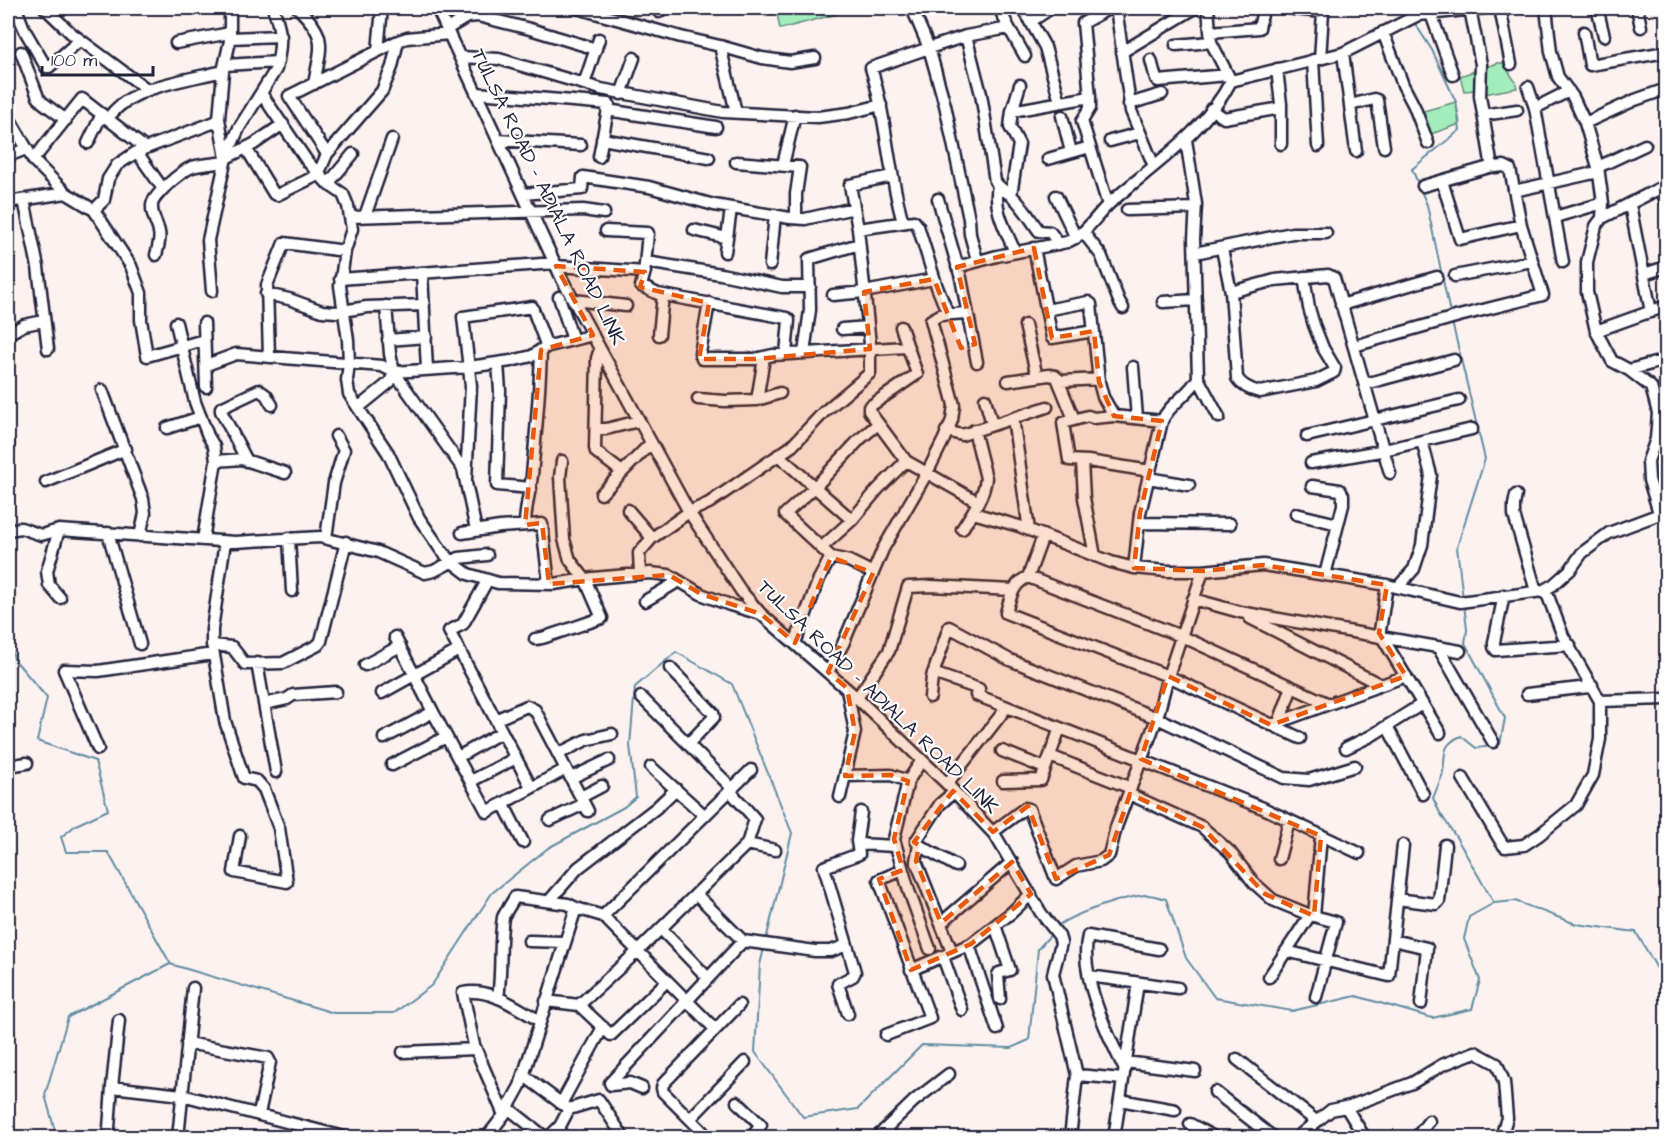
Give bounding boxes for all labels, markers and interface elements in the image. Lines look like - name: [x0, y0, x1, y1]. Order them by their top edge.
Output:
- scale bar: [42, 39, 153, 77]
- street label: TULSA ROAD - ADIALA ROAD LINK: [464, 44, 632, 350]
- text: 100 m: [51, 48, 97, 73]
- street label: TULSA ROAD - ADIALA ROAD LINK: [751, 574, 1005, 820]

